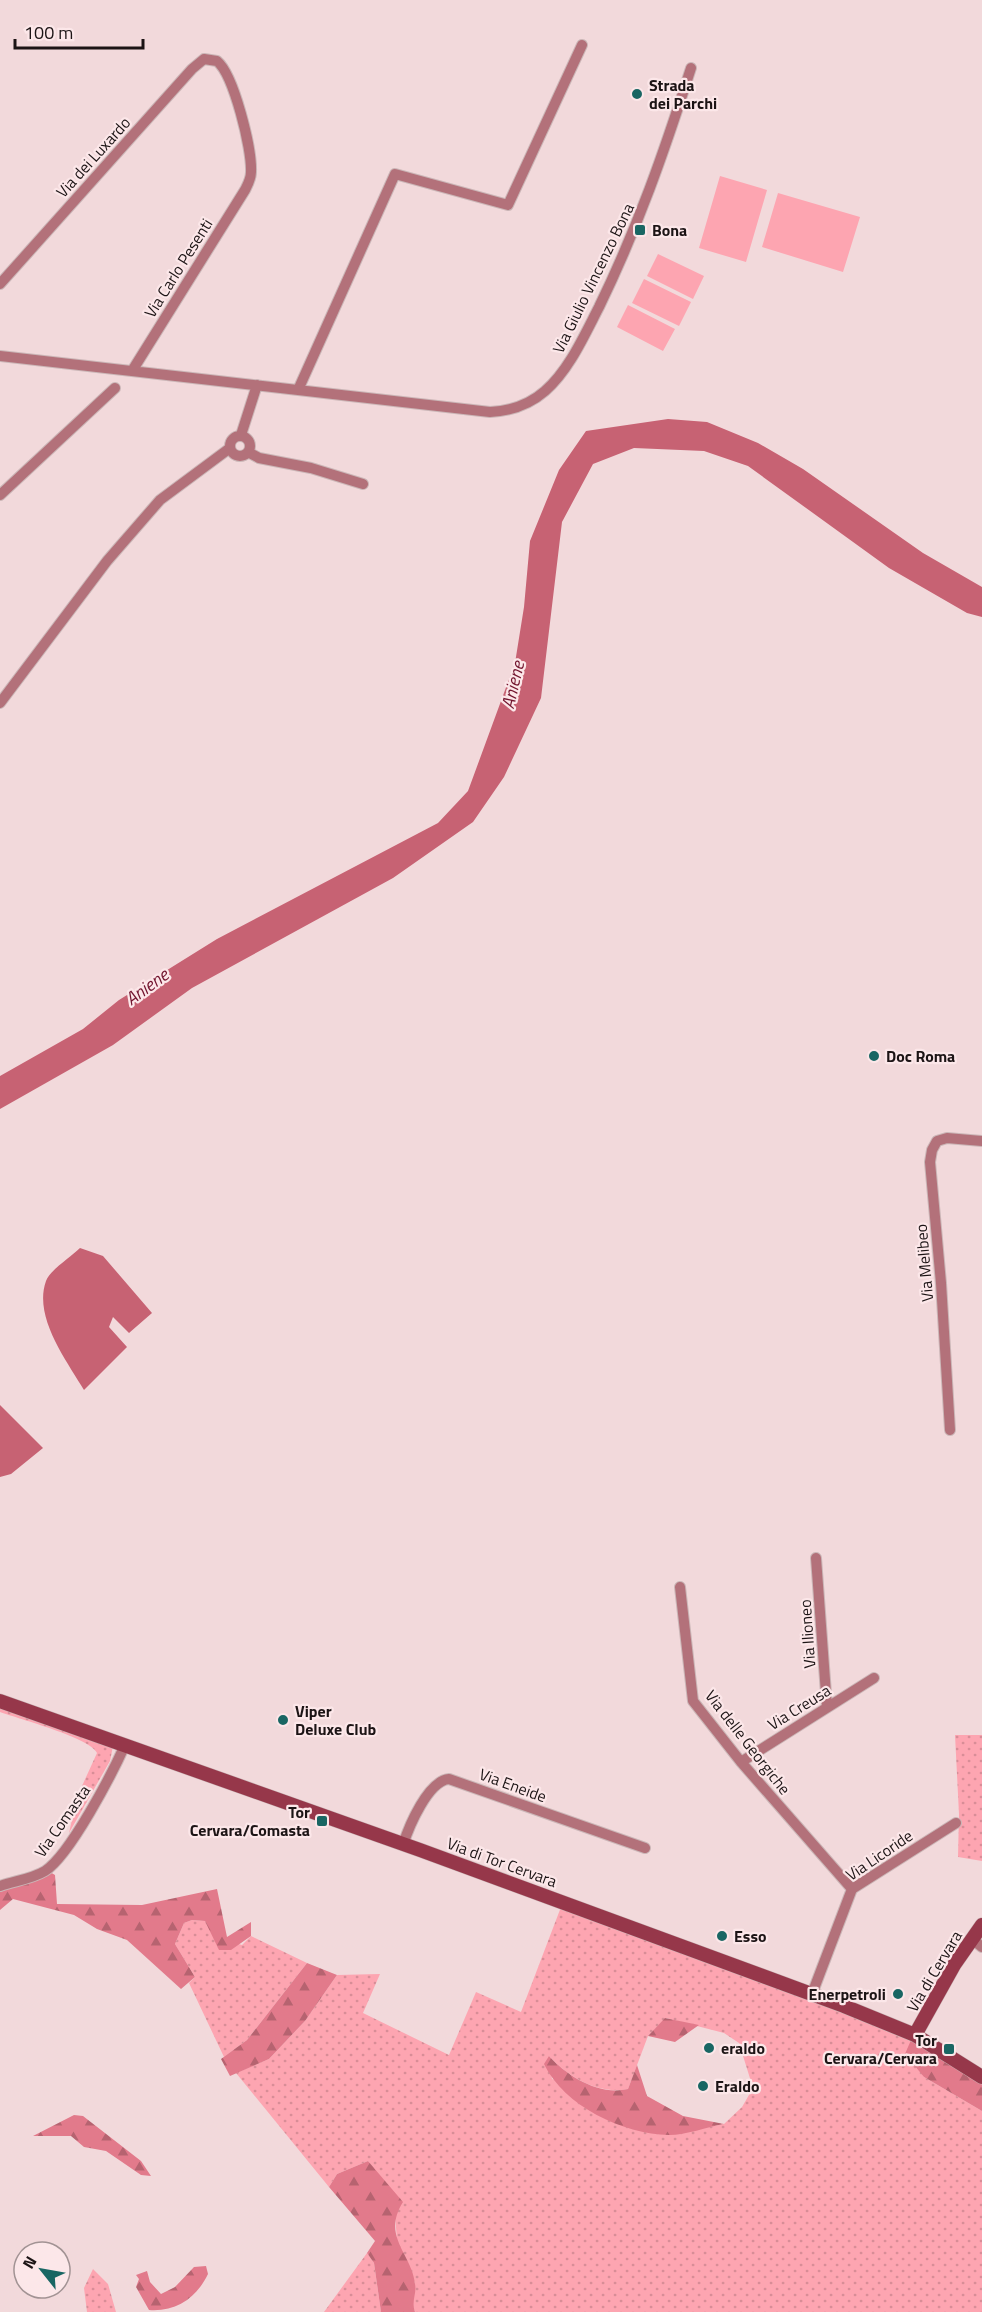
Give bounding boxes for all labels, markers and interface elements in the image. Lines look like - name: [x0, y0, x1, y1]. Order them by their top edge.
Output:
- scale bar: [15, 12, 142, 50]
- text: 100 m: [24, 19, 73, 46]
- place label: Strada dei Parchi: [649, 73, 717, 115]
- marker: Strada dei Parchi: [630, 87, 644, 101]
- street label: Via dei Luxardo: [50, 111, 136, 203]
- street label: Via Giulio Vincenzo Bona: [546, 199, 640, 357]
- street label: Via Carlo Pesenti: [138, 214, 218, 322]
- place label: Bona: [652, 218, 687, 242]
- marker: Bona: [633, 223, 647, 237]
- water label: Aniene: [494, 657, 531, 711]
- water label: Aniene: [119, 961, 176, 1012]
- place label: Doc Roma: [886, 1044, 955, 1068]
- marker: Doc Roma: [867, 1049, 881, 1063]
- street label: Via Melibeo: [909, 1223, 939, 1303]
- street label: Via Ilioneo: [793, 1599, 821, 1669]
- street label: Via Creusa: [763, 1678, 835, 1736]
- street label: Via delle Georgiche: [699, 1685, 797, 1799]
- place label: Viper Deluxe Club: [295, 1699, 376, 1741]
- marker: Viper Deluxe Club: [276, 1713, 290, 1727]
- street label: Via Eneide: [476, 1762, 550, 1808]
- street label: Via Comasta: [28, 1780, 96, 1862]
- place label: Tor Cervara/Comasta: [190, 1800, 310, 1842]
- marker: Tor Cervara/Comasta: [315, 1814, 329, 1828]
- street label: Via Licoride: [841, 1824, 917, 1886]
- street label: Via di Tor Cervara: [444, 1831, 560, 1893]
- place label: Esso: [734, 1924, 766, 1948]
- street label: Via di Cervara: [900, 1926, 968, 2016]
- marker: Esso: [715, 1929, 729, 1943]
- place label: Enerpetroli: [809, 1982, 886, 2006]
- marker: Enerpetroli: [891, 1987, 905, 2001]
- place label: Tor Cervara/Cervara: [824, 2028, 937, 2070]
- place label: eraldo: [721, 2036, 765, 2060]
- marker: eraldo: [702, 2041, 716, 2055]
- marker: Tor Cervara/Cervara: [942, 2042, 956, 2056]
- place label: Eraldo: [715, 2074, 760, 2098]
- marker: Eraldo: [696, 2079, 710, 2093]
- north arrow: [12, 2240, 72, 2300]
- text: N: [16, 2251, 42, 2273]

